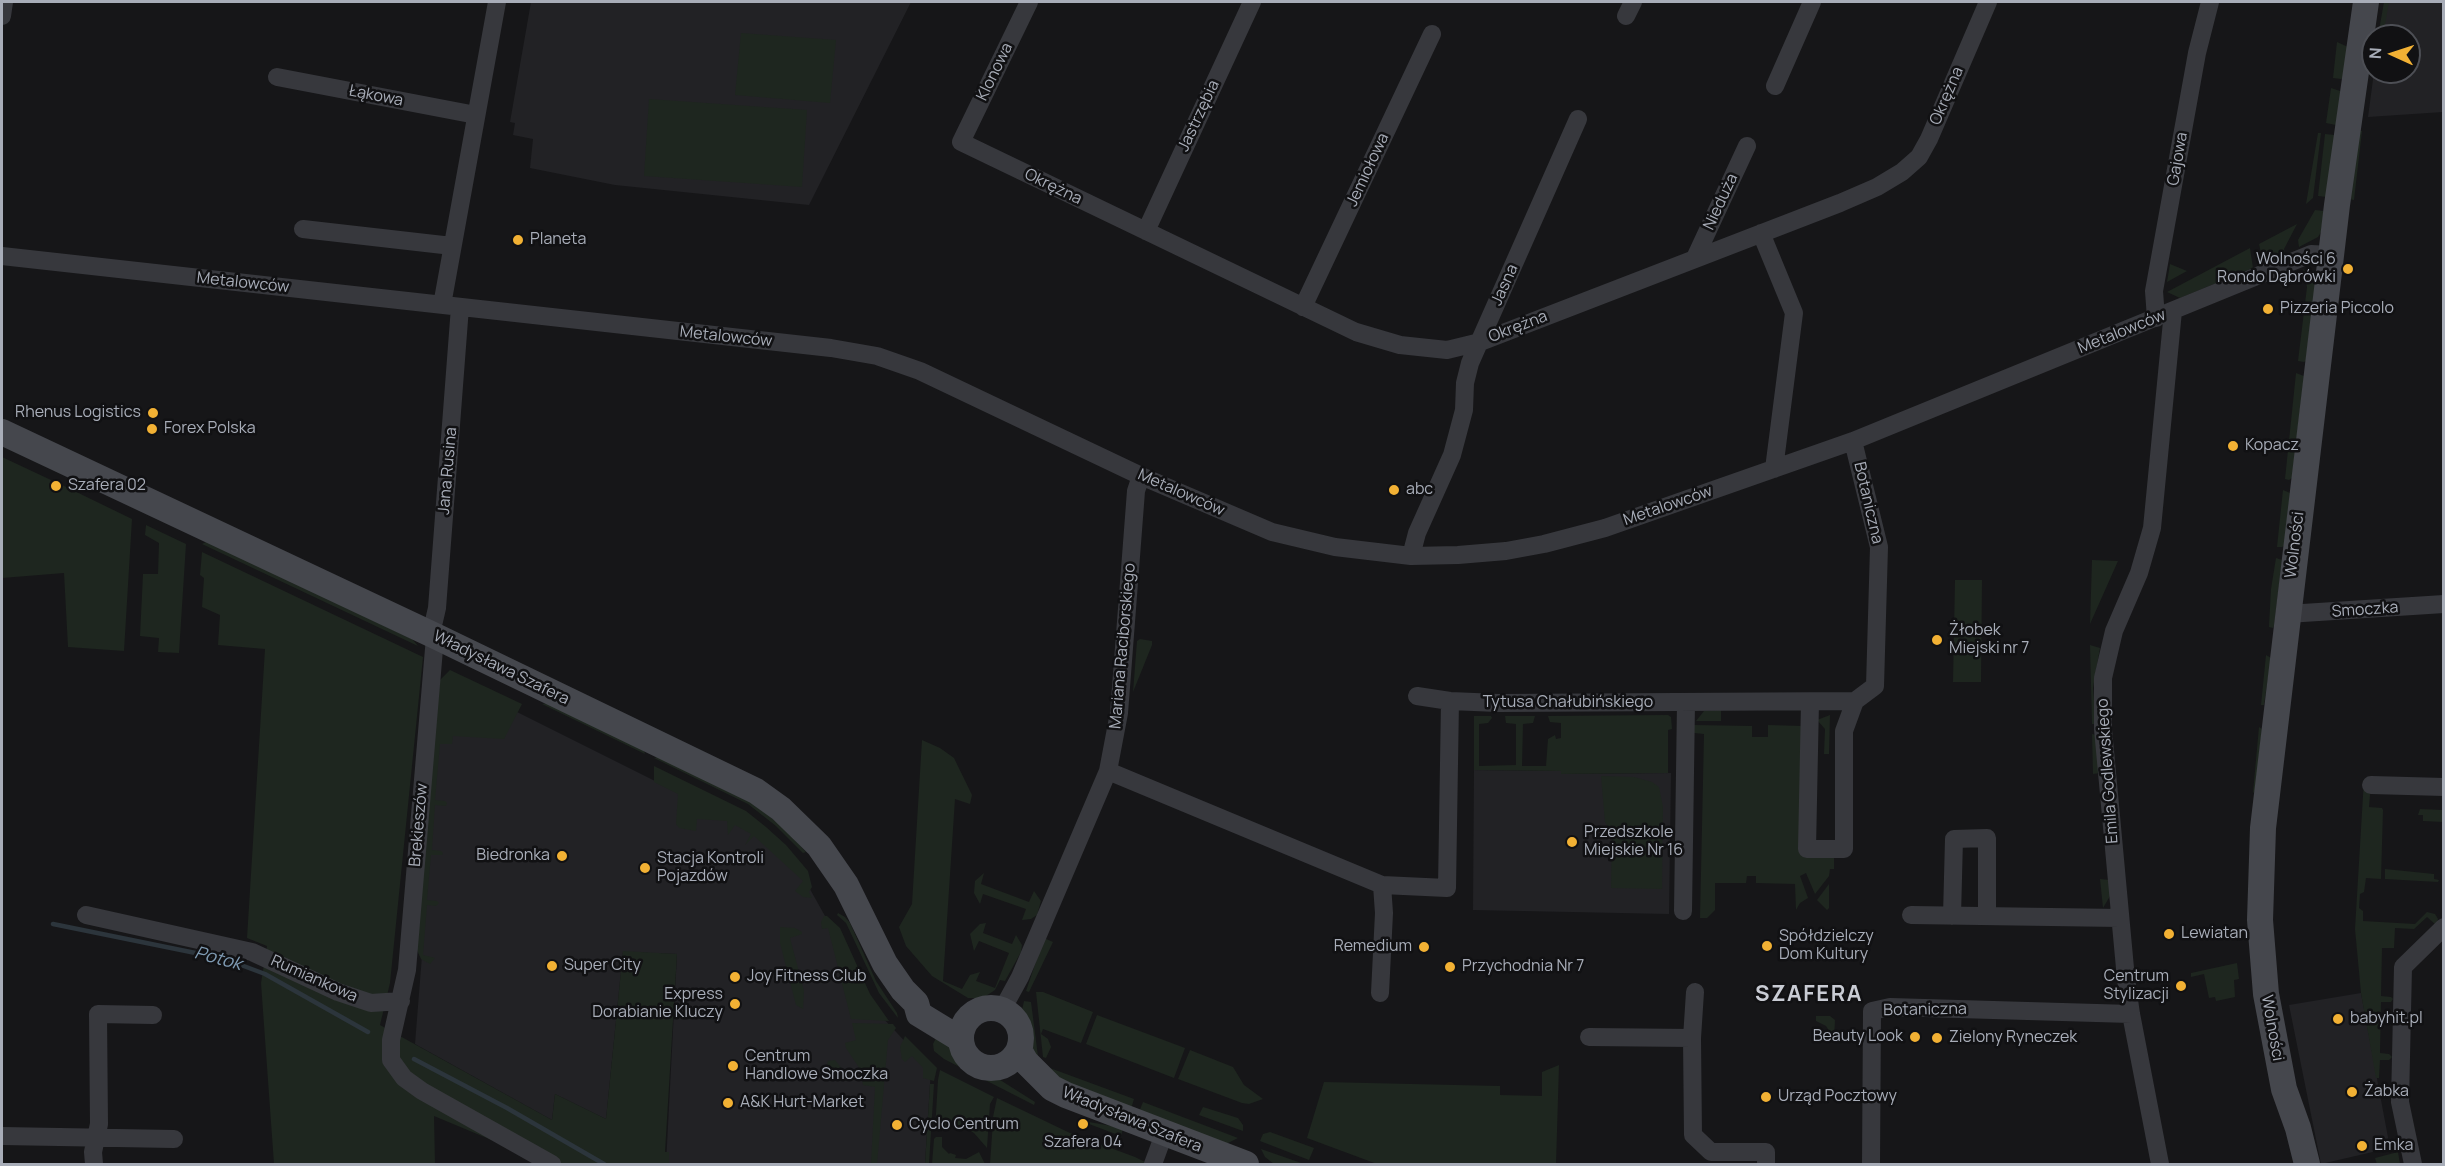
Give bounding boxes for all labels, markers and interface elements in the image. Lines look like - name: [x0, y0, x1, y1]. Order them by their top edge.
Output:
- north arrow: [2361, 24, 2421, 84]
- street label: Klonowa: [973, 40, 1017, 104]
- text: N: [2364, 47, 2386, 59]
- street label: Okrężna: [1926, 64, 1968, 128]
- street label: Jastrzębia: [1174, 77, 1224, 155]
- street label: Łąkowa: [347, 81, 405, 111]
- street label: Jemiołowa: [1343, 130, 1393, 210]
- street label: Gajowa: [2164, 131, 2192, 187]
- street label: Okrężna: [1021, 165, 1085, 209]
- street label: Nieduża: [1700, 171, 1742, 233]
- place label: Planeta: [530, 230, 586, 250]
- marker: Planeta: [511, 233, 525, 247]
- place label: Wolności 6 Rondo Dąbrówki: [2217, 250, 2336, 288]
- street label: Jasna: [1487, 261, 1523, 309]
- marker: Wolności 6 Rondo Dąbrówki: [2341, 262, 2355, 276]
- street label: Metalowców: [196, 269, 290, 297]
- place label: Pizzeria Piccolo: [2280, 299, 2394, 319]
- marker: Pizzeria Piccolo: [2261, 302, 2275, 316]
- street label: Metalowców: [2075, 306, 2169, 358]
- street label: Okrężna: [1486, 307, 1550, 347]
- street label: Metalowców: [679, 323, 773, 351]
- place label: Rhenus Logistics: [15, 403, 141, 423]
- marker: Rhenus Logistics: [146, 406, 160, 420]
- place label: Forex Polska: [164, 419, 256, 439]
- marker: Forex Polska: [145, 422, 159, 436]
- street label: Jana Rusina: [435, 426, 461, 516]
- place label: Kopacz: [2245, 436, 2299, 456]
- marker: Kopacz: [2226, 439, 2240, 453]
- street label: Botaniczna: [1849, 460, 1887, 546]
- street label: Metalowców: [1135, 465, 1227, 521]
- place label: Szafera 02: [68, 476, 146, 496]
- marker: Szafera 02: [49, 479, 63, 493]
- place label: abc: [1406, 480, 1433, 500]
- street label: Metalowców: [1621, 482, 1715, 530]
- marker: abc: [1387, 483, 1401, 497]
- street label: Wolności: [2281, 511, 2309, 579]
- street label: Mariana Raciborskiego: [1106, 562, 1140, 730]
- street label: Smoczka: [2331, 598, 2399, 622]
- place label: Żłobek Miejski nr 7: [1949, 621, 2029, 659]
- street label: Władysława Szafera: [430, 627, 572, 709]
- marker: Żłobek Miejski nr 7: [1930, 633, 1944, 647]
- street label: Tytusa Chałubińskiego: [1483, 693, 1653, 713]
- street label: Emila Godlewskiego: [2093, 698, 2123, 844]
- street label: Brekieszów: [406, 783, 432, 867]
- place label: Przedszkole Miejskie Nr 16: [1584, 823, 1683, 861]
- marker: Przedszkole Miejskie Nr 16: [1565, 835, 1579, 849]
- place label: Biedronka: [476, 846, 550, 866]
- marker: Biedronka: [555, 849, 569, 863]
- place label: Stacja Kontroli Pojazdów: [657, 849, 764, 887]
- marker: Stacja Kontroli Pojazdów: [638, 861, 652, 875]
- place label: Lewiatan: [2181, 924, 2248, 944]
- place label: Spółdzielczy Dom Kultury: [1779, 927, 1874, 965]
- marker: Lewiatan: [2162, 927, 2176, 941]
- place label: Remedium: [1334, 937, 1412, 957]
- marker: Spółdzielczy Dom Kultury: [1760, 939, 1774, 953]
- marker: Remedium: [1417, 940, 1431, 954]
- water label: Potok: [192, 942, 244, 976]
- street label: Rumiankowa: [268, 951, 360, 1007]
- place label: Super City: [564, 956, 641, 976]
- place label: Przychodnia Nr 7: [1462, 957, 1584, 977]
- marker: Super City: [545, 959, 559, 973]
- marker: Przychodnia Nr 7: [1443, 960, 1457, 974]
- place label: Joy Fitness Club: [747, 967, 866, 987]
- place label: Centrum Stylizacji: [2104, 967, 2169, 1005]
- marker: Joy Fitness Club: [728, 970, 742, 984]
- marker: Centrum Stylizacji: [2174, 979, 2188, 993]
- district label: SZAFERA: [1755, 982, 1863, 1008]
- place label: Express Dorabianie Kluczy: [592, 985, 723, 1023]
- street label: Wolności: [2257, 993, 2287, 1063]
- marker: Express Dorabianie Kluczy: [728, 997, 742, 1011]
- street label: Botaniczna: [1883, 1000, 1967, 1020]
- place label: babyhit.pl: [2350, 1009, 2423, 1029]
- marker: babyhit.pl: [2331, 1012, 2345, 1026]
- place label: Beauty Look: [1813, 1027, 1903, 1047]
- place label: Zielony Ryneczek: [1949, 1028, 2077, 1048]
- marker: Beauty Look: [1908, 1030, 1922, 1044]
- marker: Zielony Ryneczek: [1930, 1031, 1944, 1045]
- place label: Centrum Handlowe Smoczka: [745, 1047, 888, 1085]
- marker: Centrum Handlowe Smoczka: [726, 1059, 740, 1073]
- place label: Żabka: [2364, 1082, 2409, 1102]
- street label: Władysława Szafera: [1059, 1083, 1205, 1157]
- marker: Żabka: [2345, 1085, 2359, 1099]
- place label: Urząd Pocztowy: [1778, 1087, 1897, 1107]
- marker: Urząd Pocztowy: [1759, 1090, 1773, 1104]
- place label: A&K Hurt-Market: [740, 1093, 864, 1113]
- marker: A&K Hurt-Market: [721, 1096, 735, 1110]
- place label: Cyclo Centrum: [909, 1115, 1019, 1135]
- marker: Szafera 04: [1076, 1117, 1090, 1131]
- marker: Cyclo Centrum: [890, 1118, 904, 1132]
- place label: Szafera 04: [1044, 1133, 1122, 1153]
- place label: Emka: [2374, 1136, 2414, 1156]
- marker: Emka: [2355, 1139, 2369, 1153]

